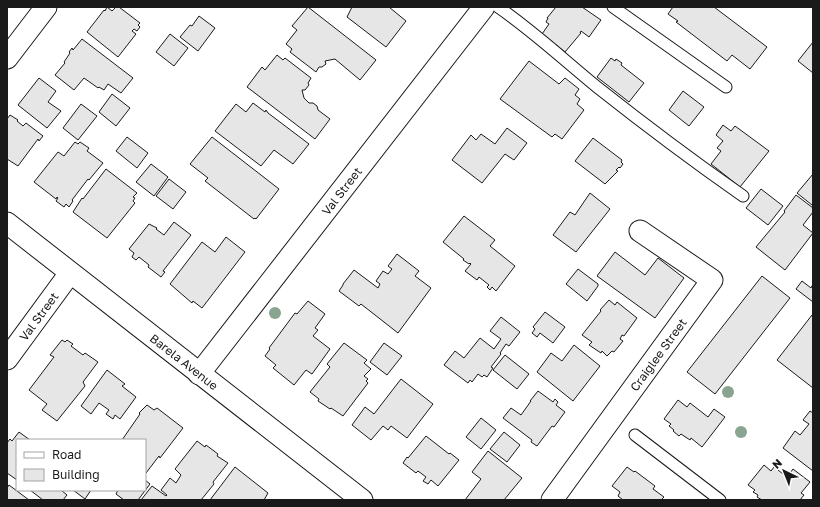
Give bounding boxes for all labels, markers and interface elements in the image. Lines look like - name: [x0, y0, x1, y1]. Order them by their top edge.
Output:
- street label: Val Street: [318, 164, 365, 218]
- street label: Val Street: [16, 289, 61, 343]
- street label: Craiglee Street: [626, 315, 689, 394]
- street label: Barela Avenue: [147, 330, 222, 393]
- legend: [16, 439, 146, 491]
- text: Road: [52, 447, 81, 462]
- north arrow: [764, 451, 804, 491]
- text: N: [769, 456, 784, 471]
- text: Building: [52, 467, 100, 482]

